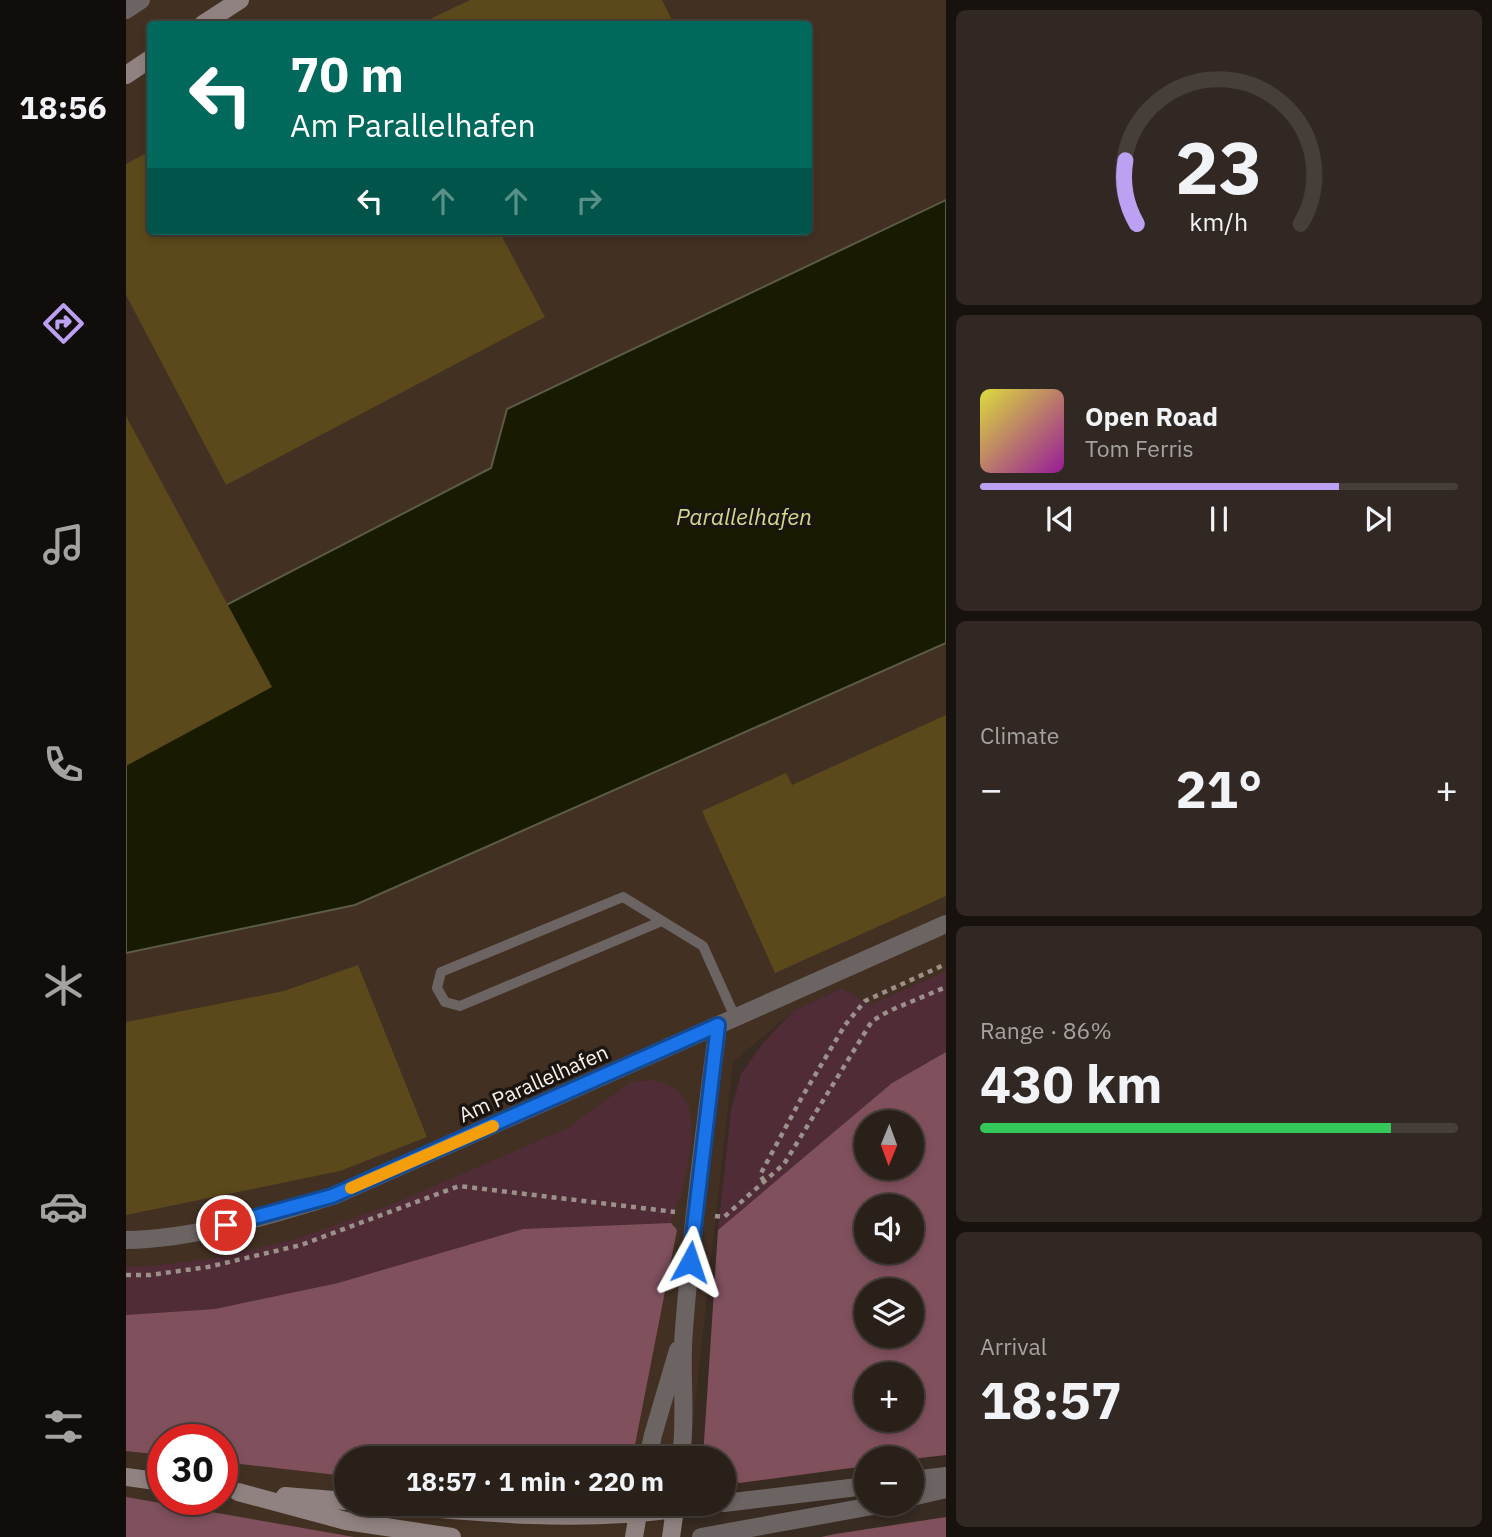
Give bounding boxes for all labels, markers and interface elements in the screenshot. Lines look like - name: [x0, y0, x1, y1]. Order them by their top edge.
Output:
- text: 70 m: [290, 42, 404, 105]
- icon: left: [175, 49, 266, 140]
- text: 18:56: [19, 86, 107, 128]
- text: Am Parallelhafen: [290, 104, 536, 146]
- text: 23: [1175, 119, 1263, 214]
- icon: left: [351, 182, 389, 220]
- icon: ahead: [424, 182, 462, 220]
- icon: ahead: [497, 182, 535, 220]
- icon: right: [570, 182, 608, 220]
- text: km/h: [1190, 205, 1248, 238]
- icon: directions: [39, 299, 88, 348]
- text: Open Road: [1085, 399, 1218, 433]
- text: Tom Ferris: [1085, 433, 1194, 463]
- icon: previous: [1041, 500, 1079, 538]
- icon: pause: [1200, 500, 1238, 538]
- icon: next: [1359, 500, 1397, 538]
- water label: Parallelhafen: [676, 501, 812, 531]
- icon: music: [39, 520, 88, 569]
- text: Climate: [980, 720, 1059, 750]
- icon: phone: [39, 740, 88, 789]
- text: 21°: [1176, 755, 1262, 822]
- text: −: [980, 764, 1003, 813]
- text: +: [1435, 764, 1458, 813]
- icon: climate: [39, 961, 88, 1010]
- text: Range · 86%: [980, 1015, 1112, 1045]
- street label: Am Parallelhafen: [454, 1037, 612, 1129]
- text: 430 km: [980, 1050, 1162, 1117]
- north arrow: [854, 1110, 924, 1180]
- map controls: [854, 1110, 924, 1516]
- icon: car: [39, 1182, 88, 1231]
- button: sound: [854, 1194, 924, 1264]
- pin: [196, 1195, 256, 1255]
- icon: arrive: [207, 1206, 245, 1244]
- position arrow: [653, 1225, 727, 1299]
- button: layers: [854, 1278, 924, 1348]
- text: Arrival: [980, 1331, 1047, 1361]
- button: +: [854, 1362, 924, 1432]
- text: 18:57: [980, 1366, 1122, 1433]
- icon: filters: [39, 1402, 88, 1451]
- speed limit sign: 30: [147, 1424, 238, 1515]
- button: −: [854, 1446, 924, 1516]
- text: 18:57 · 1 min · 220 m: [406, 1464, 664, 1498]

